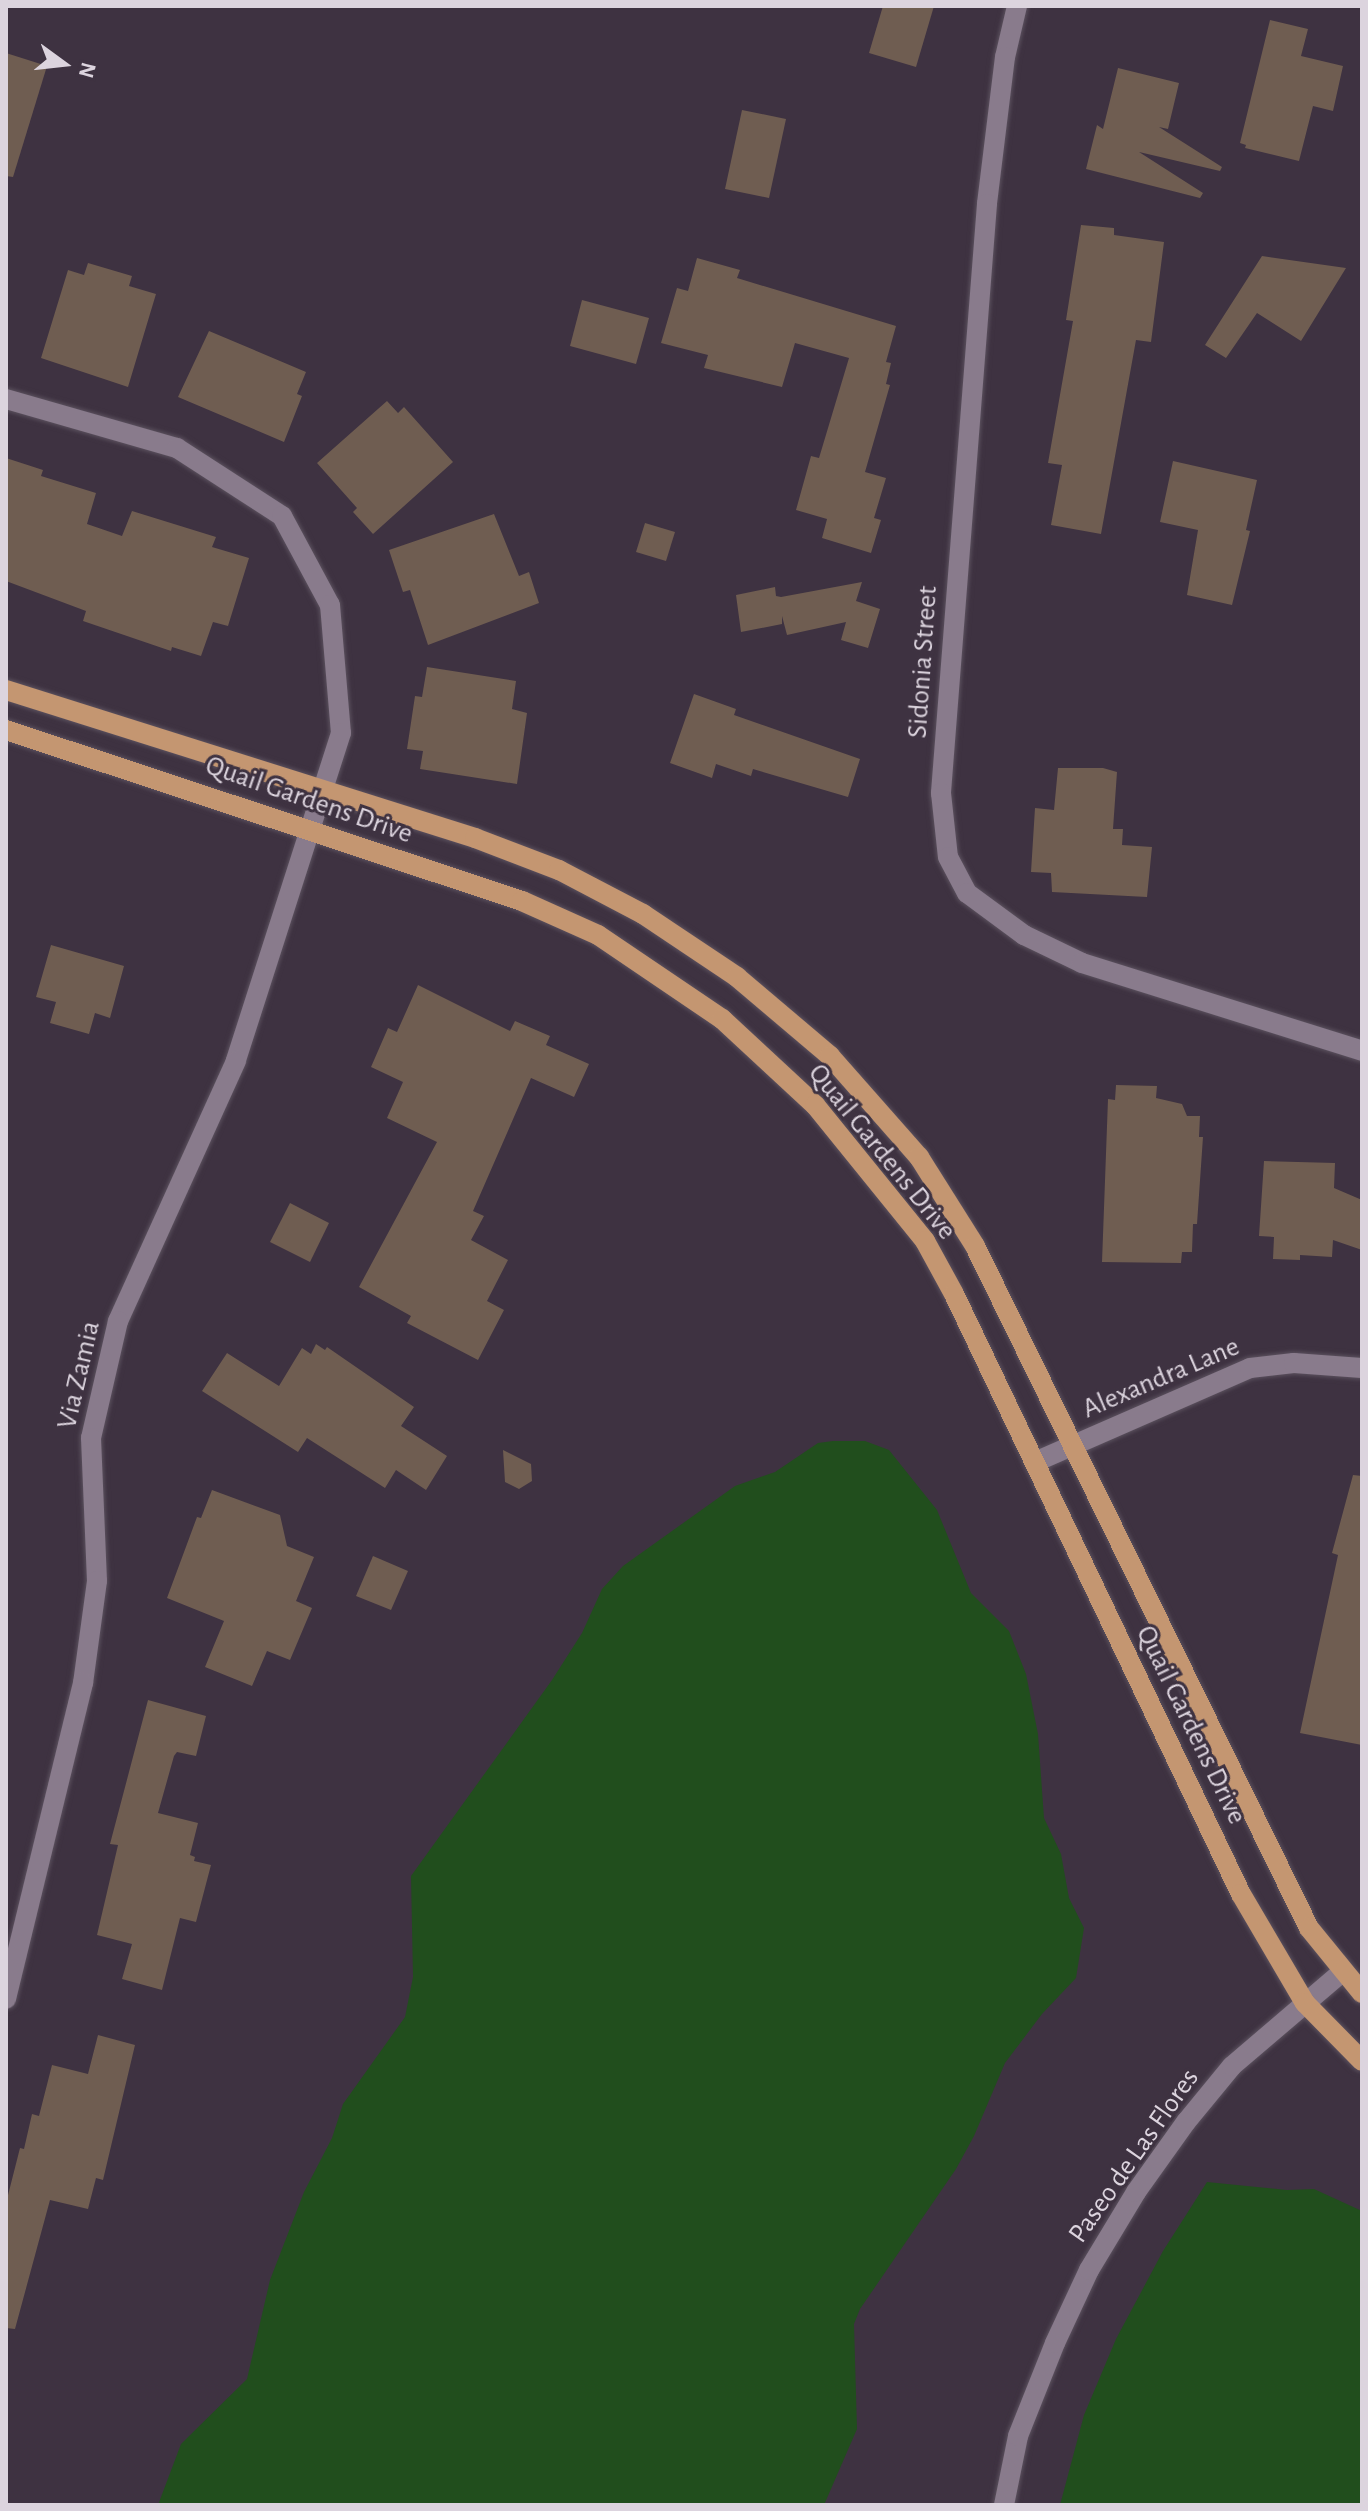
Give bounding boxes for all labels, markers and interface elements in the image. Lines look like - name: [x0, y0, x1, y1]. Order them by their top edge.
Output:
- north arrow: [24, 24, 104, 104]
- text: N: [75, 60, 100, 80]
- street label: Sidonia Street: [901, 585, 945, 739]
- street label: Quail Gardens Drive: [201, 749, 417, 851]
- street label: Quail Gardens Drive: [801, 1057, 963, 1247]
- street label: Via Zamia: [50, 1318, 108, 1432]
- street label: Alexandra Lane: [1077, 1330, 1245, 1426]
- street label: Quail Gardens Drive: [1128, 1620, 1254, 1830]
- street label: Paseo de Las Flores: [1062, 2062, 1206, 2250]

